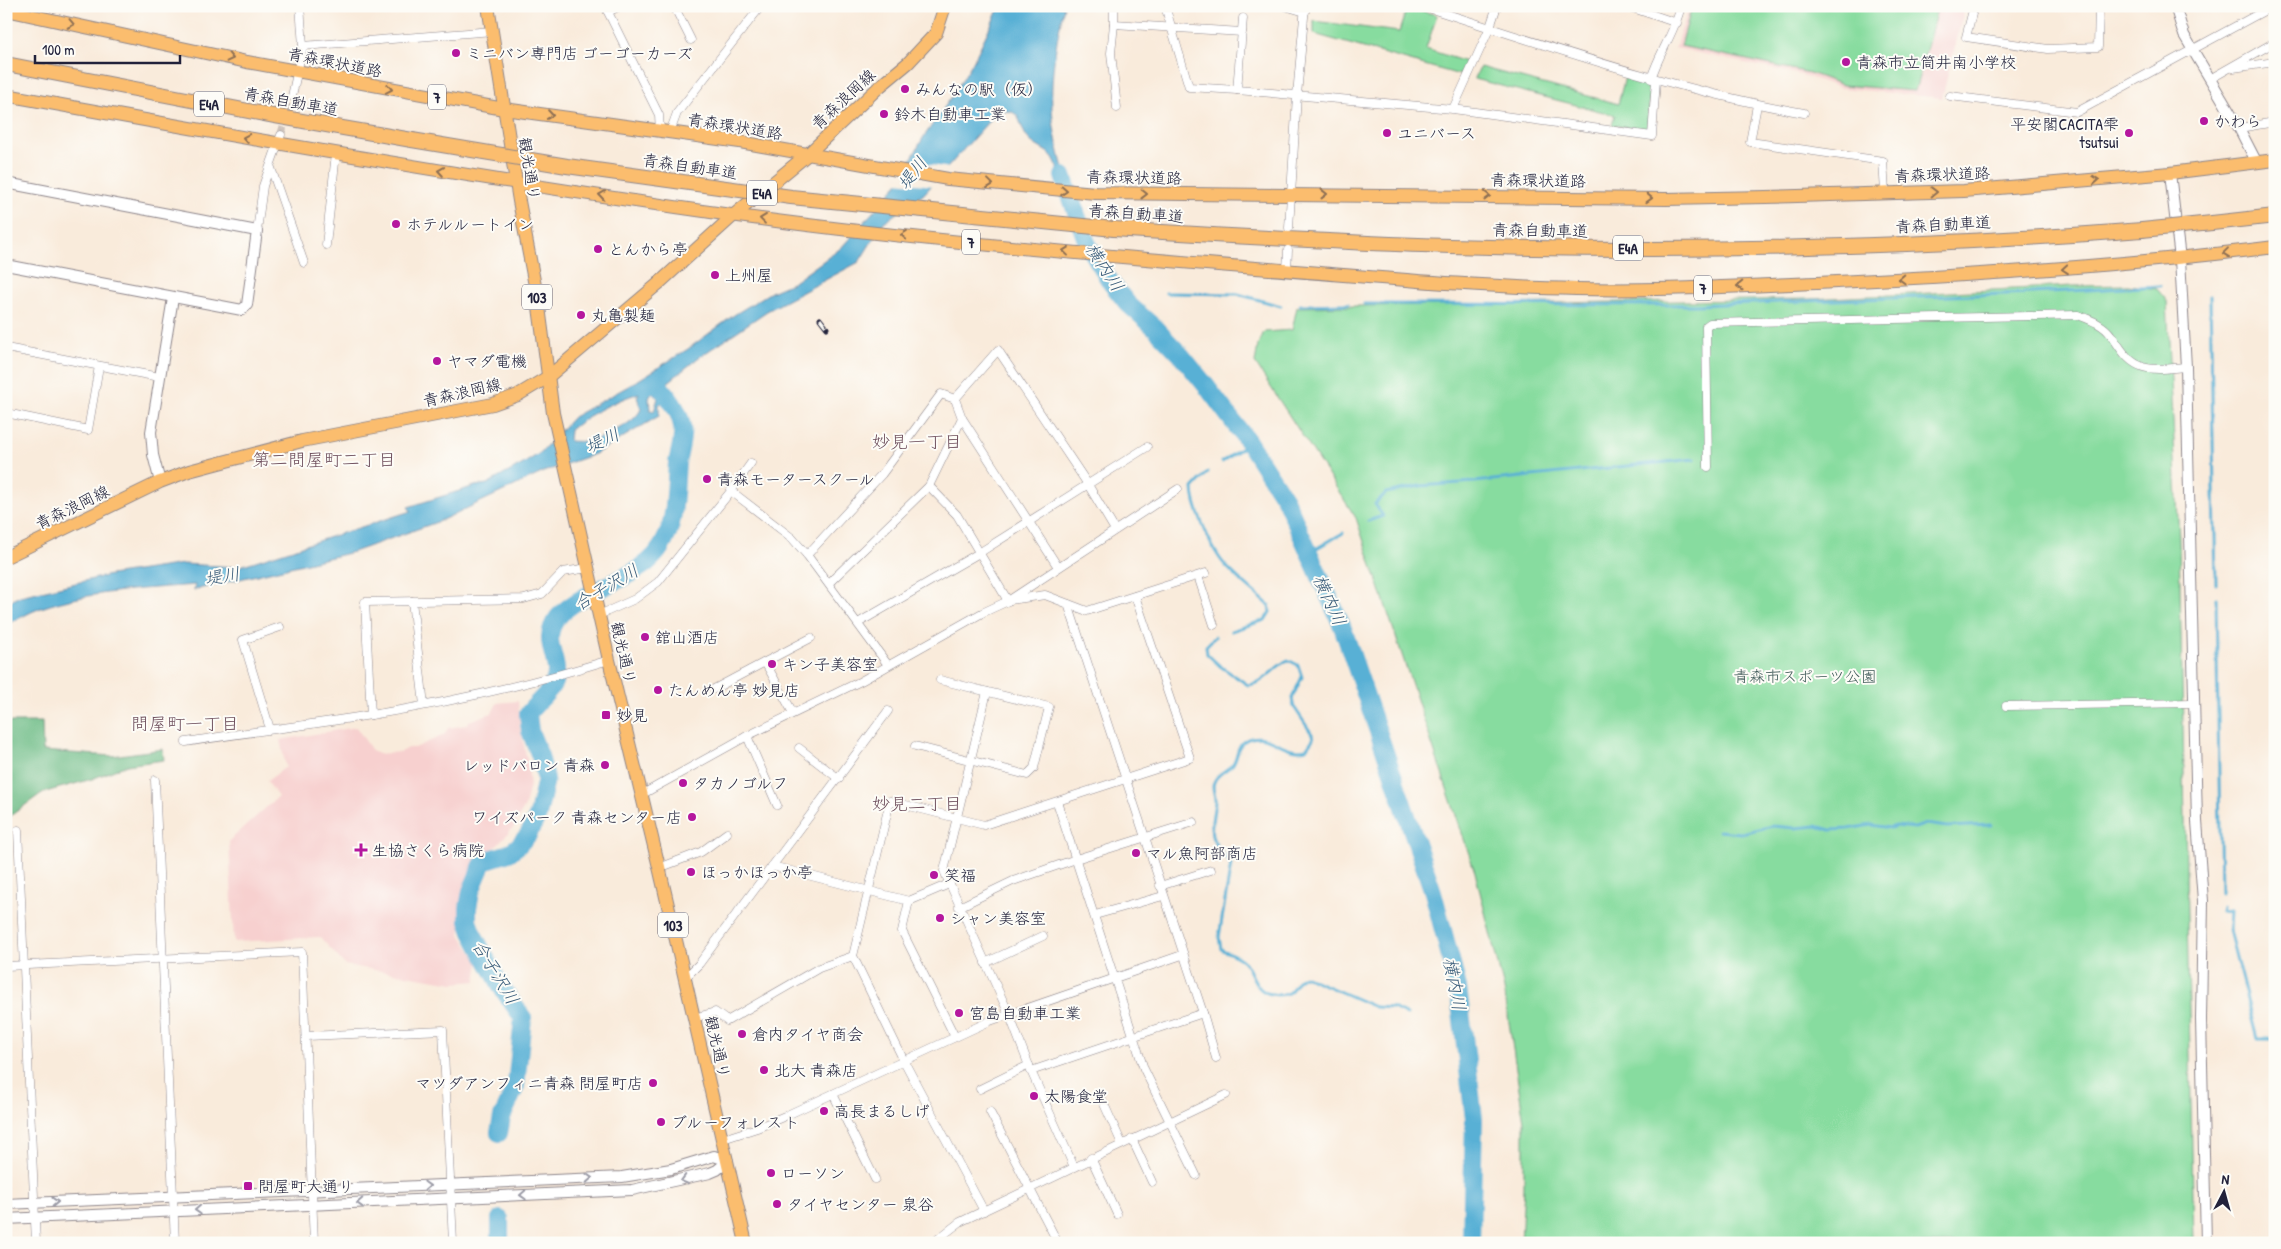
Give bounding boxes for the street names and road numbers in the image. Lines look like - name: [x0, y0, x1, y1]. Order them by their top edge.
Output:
- street label: 青森環状道路: [286, 42, 384, 82]
- street label: 青森浪岡線: [806, 64, 880, 134]
- street label: 青森自動車道: [242, 82, 340, 120]
- road number: 7: [428, 84, 446, 110]
- road number: E4A: [194, 92, 224, 116]
- street label: 青森環状道路: [686, 108, 784, 144]
- street label: 観光通り: [514, 136, 546, 202]
- street label: 青森自動車道: [641, 148, 739, 184]
- street label: 青森環状道路: [1894, 161, 1990, 187]
- street label: 青森環状道路: [1086, 165, 1182, 189]
- street label: 青森環状道路: [1490, 168, 1586, 192]
- road number: E4A: [747, 180, 777, 206]
- street label: 青森自動車道: [1087, 199, 1185, 227]
- street label: 青森自動車道: [1894, 211, 1992, 237]
- street label: 青森自動車道: [1492, 218, 1588, 242]
- road number: 7: [962, 230, 980, 254]
- road number: E4A: [1613, 236, 1643, 260]
- road number: 7: [1694, 276, 1712, 300]
- road number: 103: [522, 284, 552, 310]
- street label: 青森浪岡線: [421, 372, 503, 412]
- street label: 青森浪岡線: [31, 480, 113, 534]
- street label: 観光通り: [606, 619, 642, 687]
- road number: 103: [658, 912, 688, 938]
- street label: 観光通り: [700, 1013, 736, 1081]

